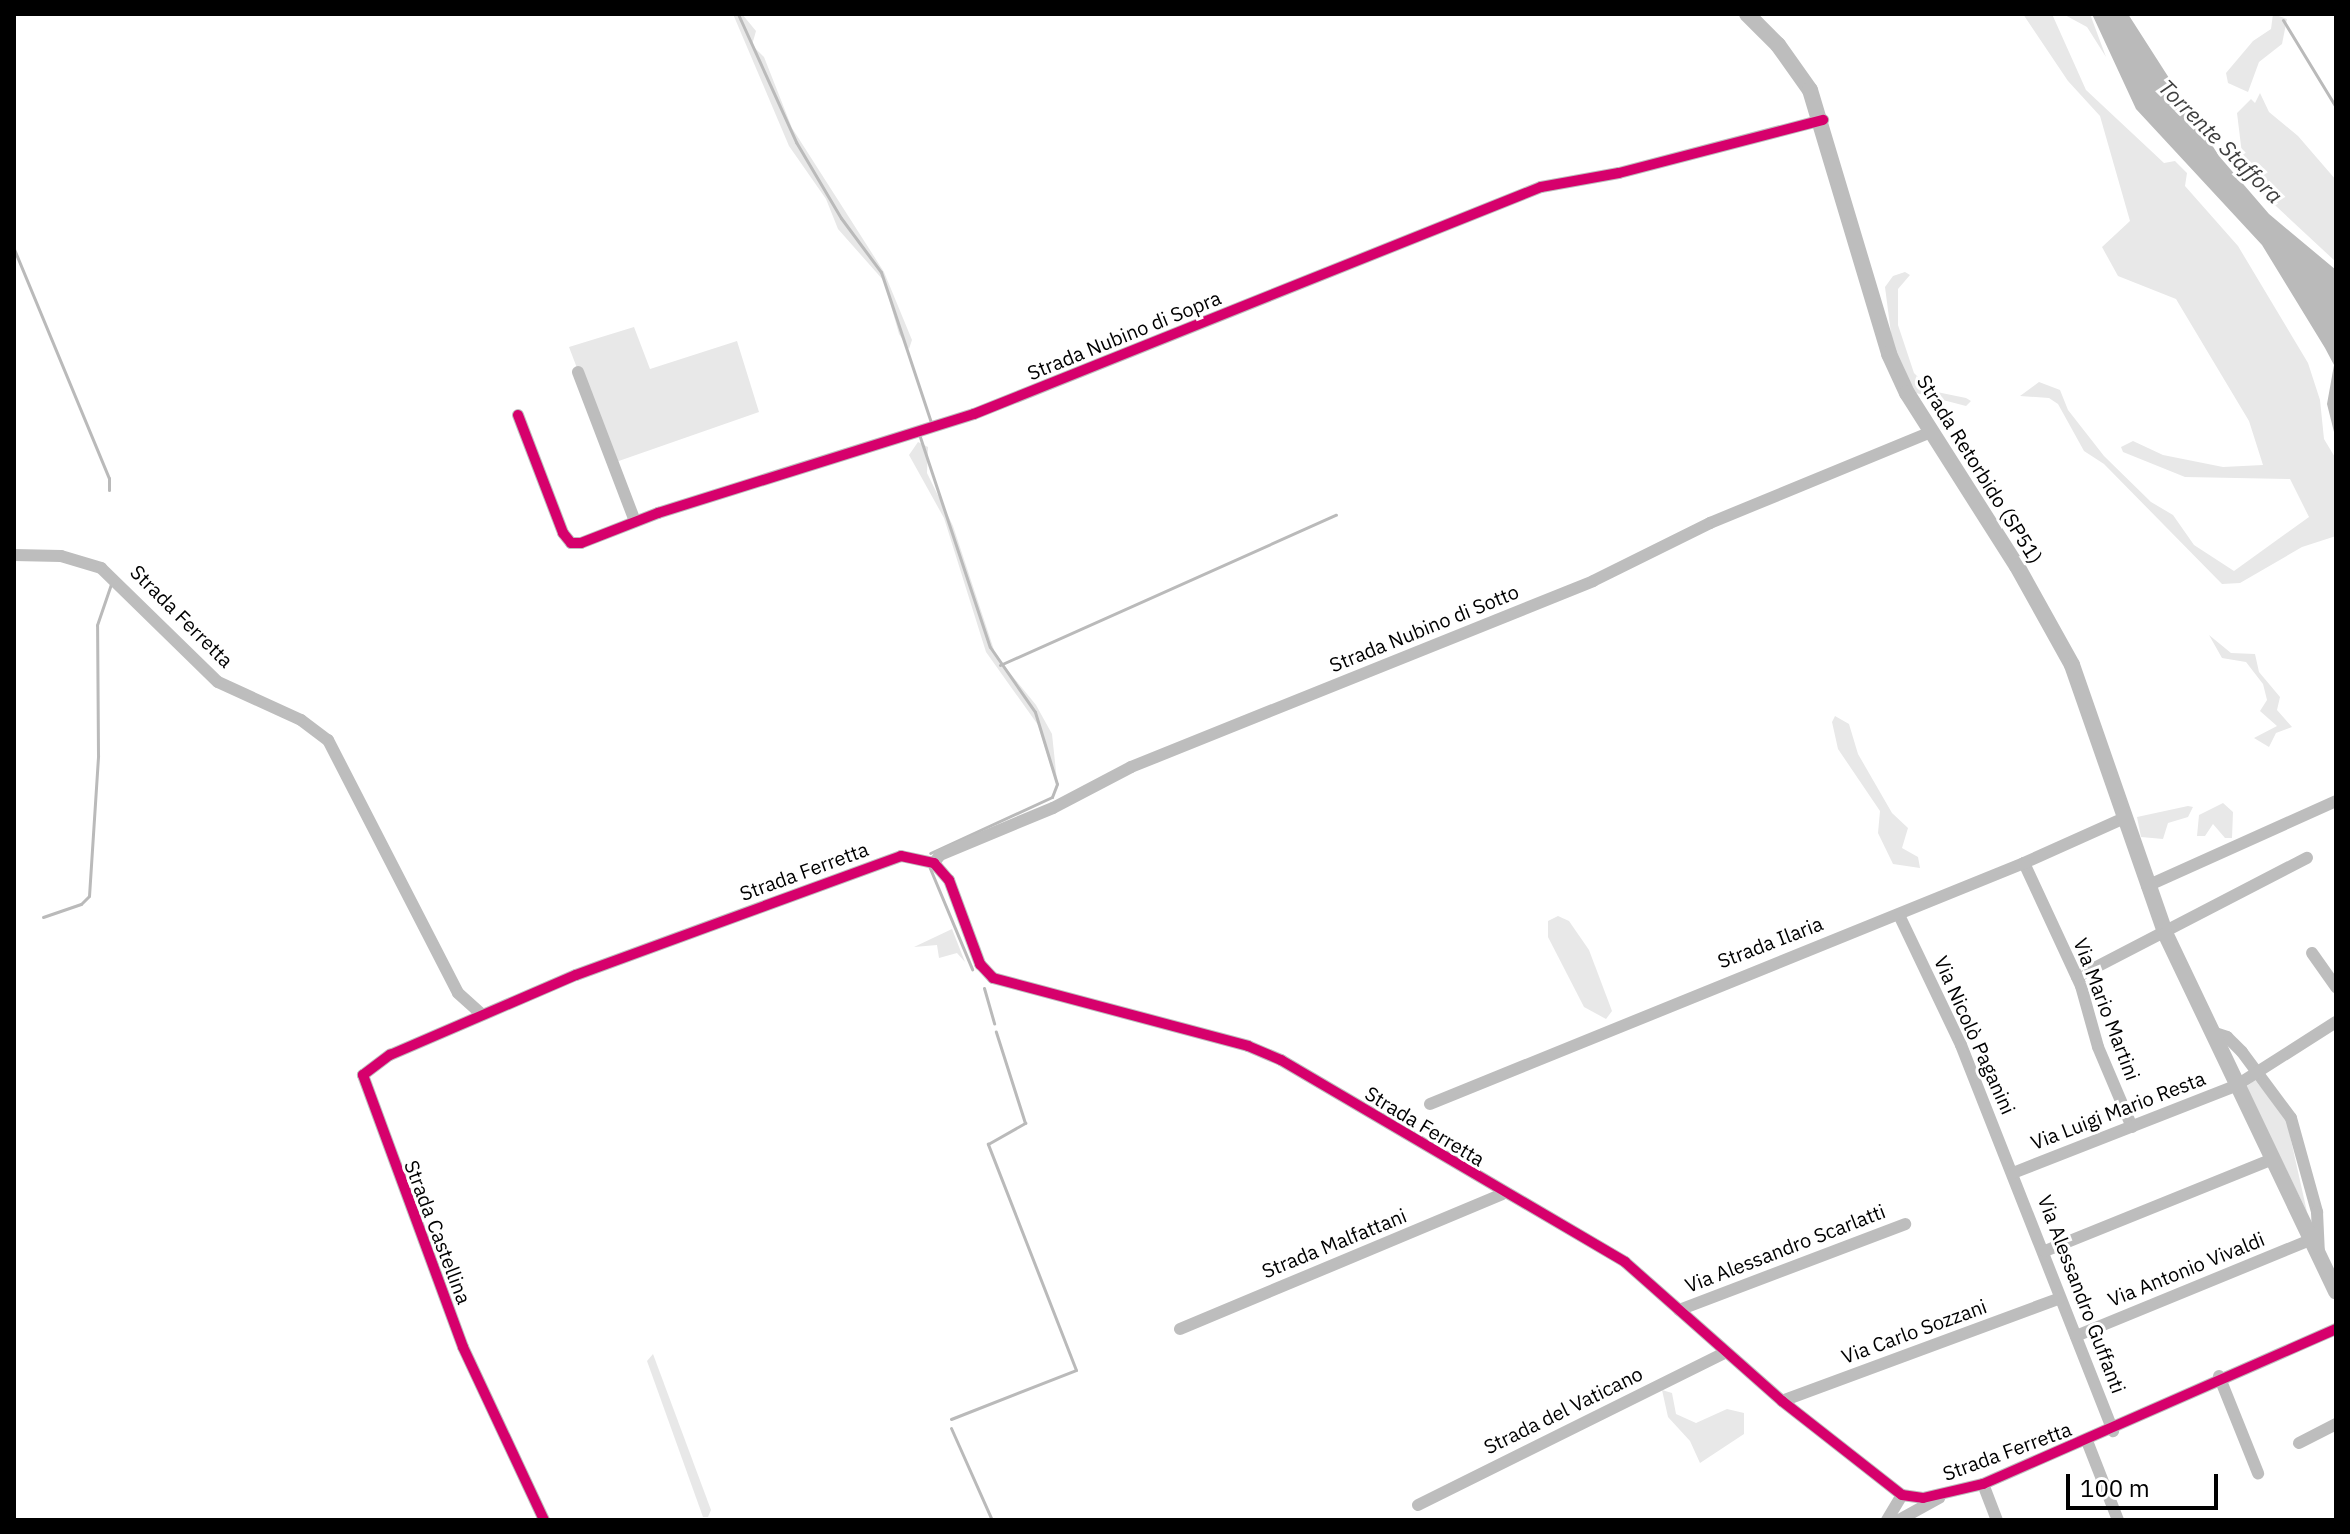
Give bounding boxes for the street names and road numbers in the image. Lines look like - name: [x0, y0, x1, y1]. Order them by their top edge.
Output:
- street label: Strada Nubino di Sopra: [1024, 285, 1224, 385]
- street label: Strada Retorbido (SP51): [1912, 370, 2048, 568]
- street label: Strada Ferretta: [126, 560, 238, 672]
- street label: Strada Nubino di Sotto: [1326, 579, 1522, 677]
- street label: Strada Ferretta: [736, 837, 872, 905]
- street label: Strada Ilaria: [1714, 911, 1826, 973]
- street label: Via Mario Martini: [2069, 934, 2145, 1084]
- street label: Via Nicolò Paganini: [1929, 952, 2021, 1118]
- street label: Via Luigi Mario Resta: [2027, 1066, 2209, 1154]
- street label: Strada Ferretta: [1361, 1081, 1489, 1171]
- street label: Strada Castellina: [400, 1157, 476, 1307]
- street label: Via Alessandro Guffanti: [2033, 1192, 2131, 1396]
- street label: Via Alessandro Scarlatti: [1681, 1199, 1889, 1297]
- street label: Strada Malfattani: [1258, 1203, 1410, 1283]
- street label: Via Antonio Vivaldi: [2104, 1227, 2268, 1311]
- street label: Via Carlo Sozzani: [1838, 1294, 1990, 1368]
- street label: Strada del Vaticano: [1480, 1361, 1646, 1459]
- street label: Strada Ferretta: [1939, 1417, 2075, 1485]

